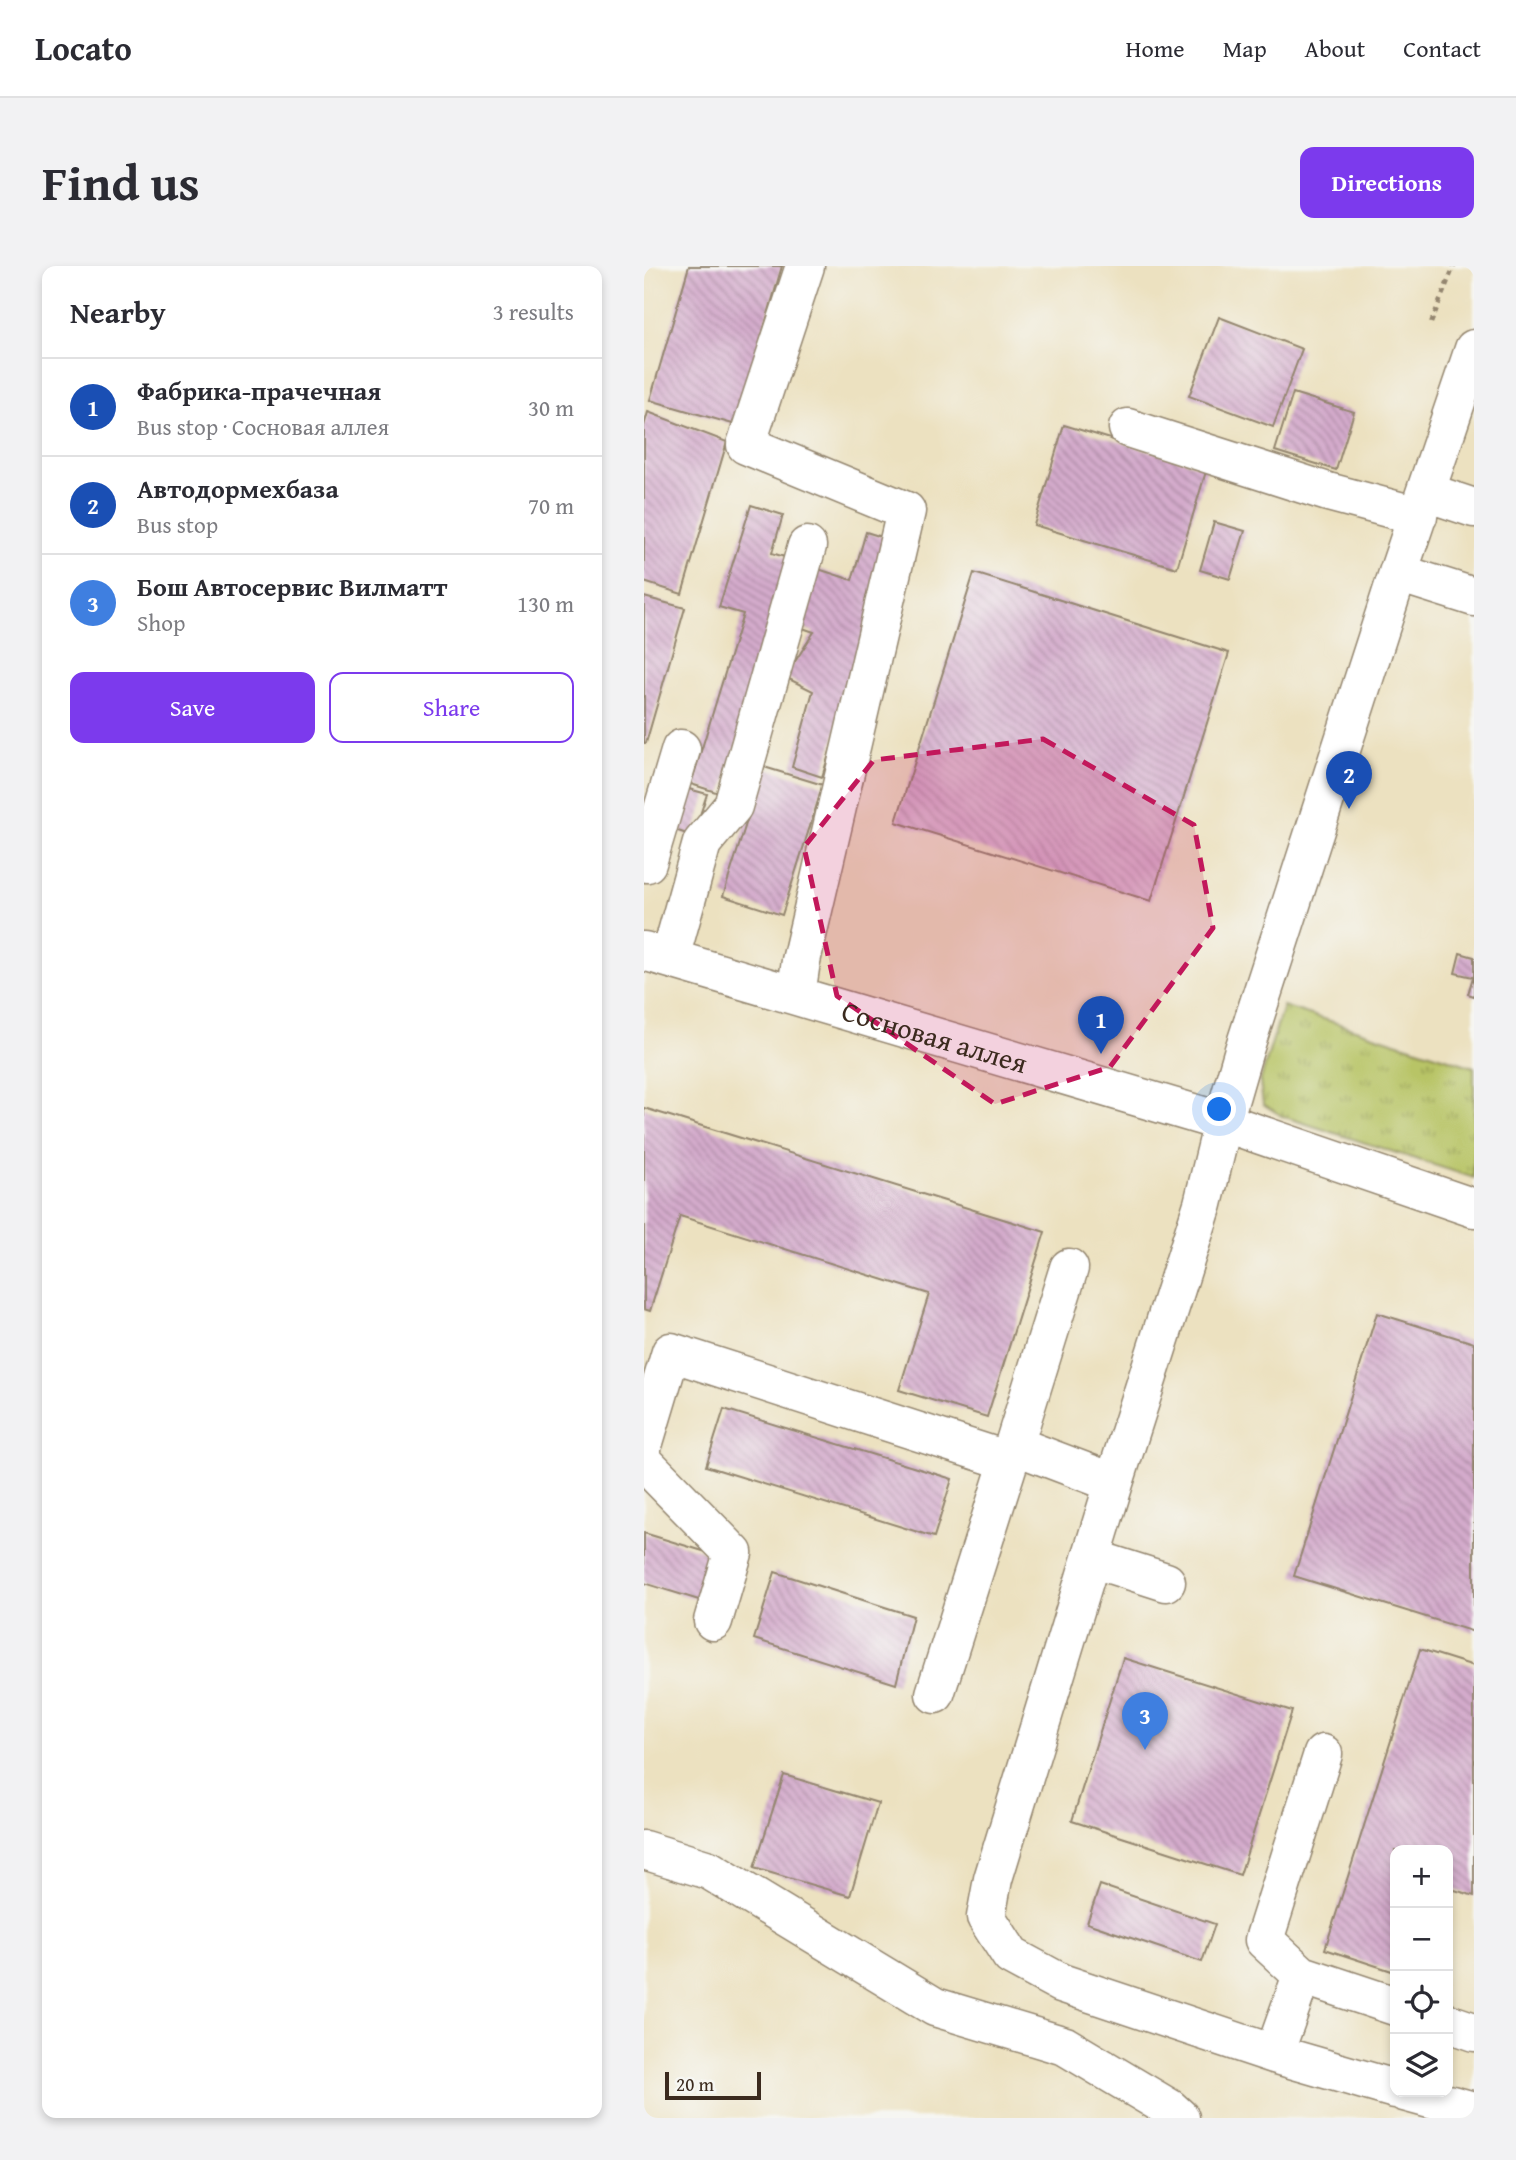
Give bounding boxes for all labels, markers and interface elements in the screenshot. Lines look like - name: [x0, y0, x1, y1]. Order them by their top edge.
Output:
- text: Locato: [35, 24, 132, 72]
- text: Home: [1126, 31, 1185, 66]
- text: Map: [1223, 31, 1267, 66]
- text: About: [1305, 31, 1365, 66]
- text: Contact: [1403, 31, 1481, 66]
- text: Find us: [42, 146, 200, 218]
- button: Directions: [1300, 147, 1474, 218]
- text: Nearby: [70, 290, 166, 334]
- text: 3 results: [493, 295, 574, 328]
- text: Фабрика-прачечная: [137, 371, 381, 410]
- text: 1: [87, 391, 99, 424]
- text: 30 m: [528, 391, 574, 424]
- text: Bus stop · Сосновая аллея: [137, 410, 389, 443]
- text: Автодормехбаза: [137, 469, 339, 508]
- text: 2: [87, 489, 99, 522]
- text: 70 m: [528, 489, 574, 522]
- text: Bus stop: [137, 508, 218, 541]
- text: Бош Автосервис Вилматт: [137, 567, 447, 606]
- text: 3: [87, 587, 99, 620]
- text: 130 m: [517, 587, 574, 620]
- text: Shop: [137, 606, 185, 639]
- button: Save: [70, 672, 315, 743]
- button: Share: [329, 672, 574, 743]
- pin: 2: [1326, 751, 1372, 809]
- street label: Сосновая аллея: [837, 990, 1032, 1083]
- pin: 1: [1078, 996, 1124, 1054]
- your location: [1202, 1092, 1236, 1126]
- pin: 3: [1122, 1692, 1168, 1750]
- map controls: [1390, 1845, 1453, 2097]
- button: +: [1390, 1845, 1453, 1908]
- button: −: [1390, 1908, 1453, 1971]
- button: locate: [1390, 1971, 1453, 2034]
- button: layers: [1390, 2034, 1453, 2097]
- scale bar: [665, 2069, 761, 2101]
- text: 20 m: [676, 2070, 714, 2098]

